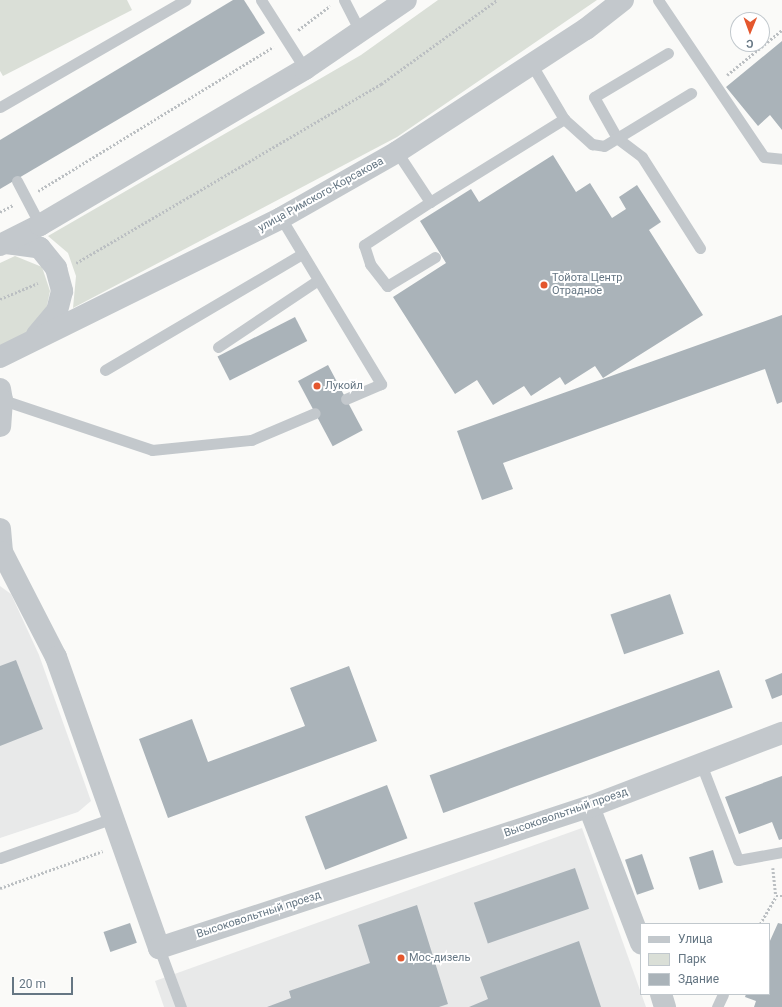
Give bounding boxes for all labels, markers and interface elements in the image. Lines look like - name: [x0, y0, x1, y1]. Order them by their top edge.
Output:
- north arrow: [730, 12, 770, 52]
- text: С: [746, 37, 754, 50]
- street label: улица Римского-Корсакова: [256, 155, 386, 235]
- place label: Тойота Центр Отрадное: [552, 272, 622, 298]
- marker: Тойота Центр Отрадное: [539, 280, 549, 290]
- place label: Лукойл: [325, 379, 363, 393]
- marker: Лукойл: [312, 381, 322, 391]
- street label: Высоковольтный проезд: [502, 786, 630, 840]
- street label: Высоковольтный проезд: [195, 889, 323, 941]
- legend: [640, 923, 770, 995]
- text: Улица: [678, 932, 713, 946]
- place label: Мос-дизель: [409, 951, 470, 965]
- text: Парк: [678, 952, 706, 966]
- marker: Мос-дизель: [396, 953, 406, 963]
- scale bar: [14, 969, 75, 995]
- text: Здание: [678, 972, 719, 986]
- text: 20 m: [19, 977, 46, 991]

